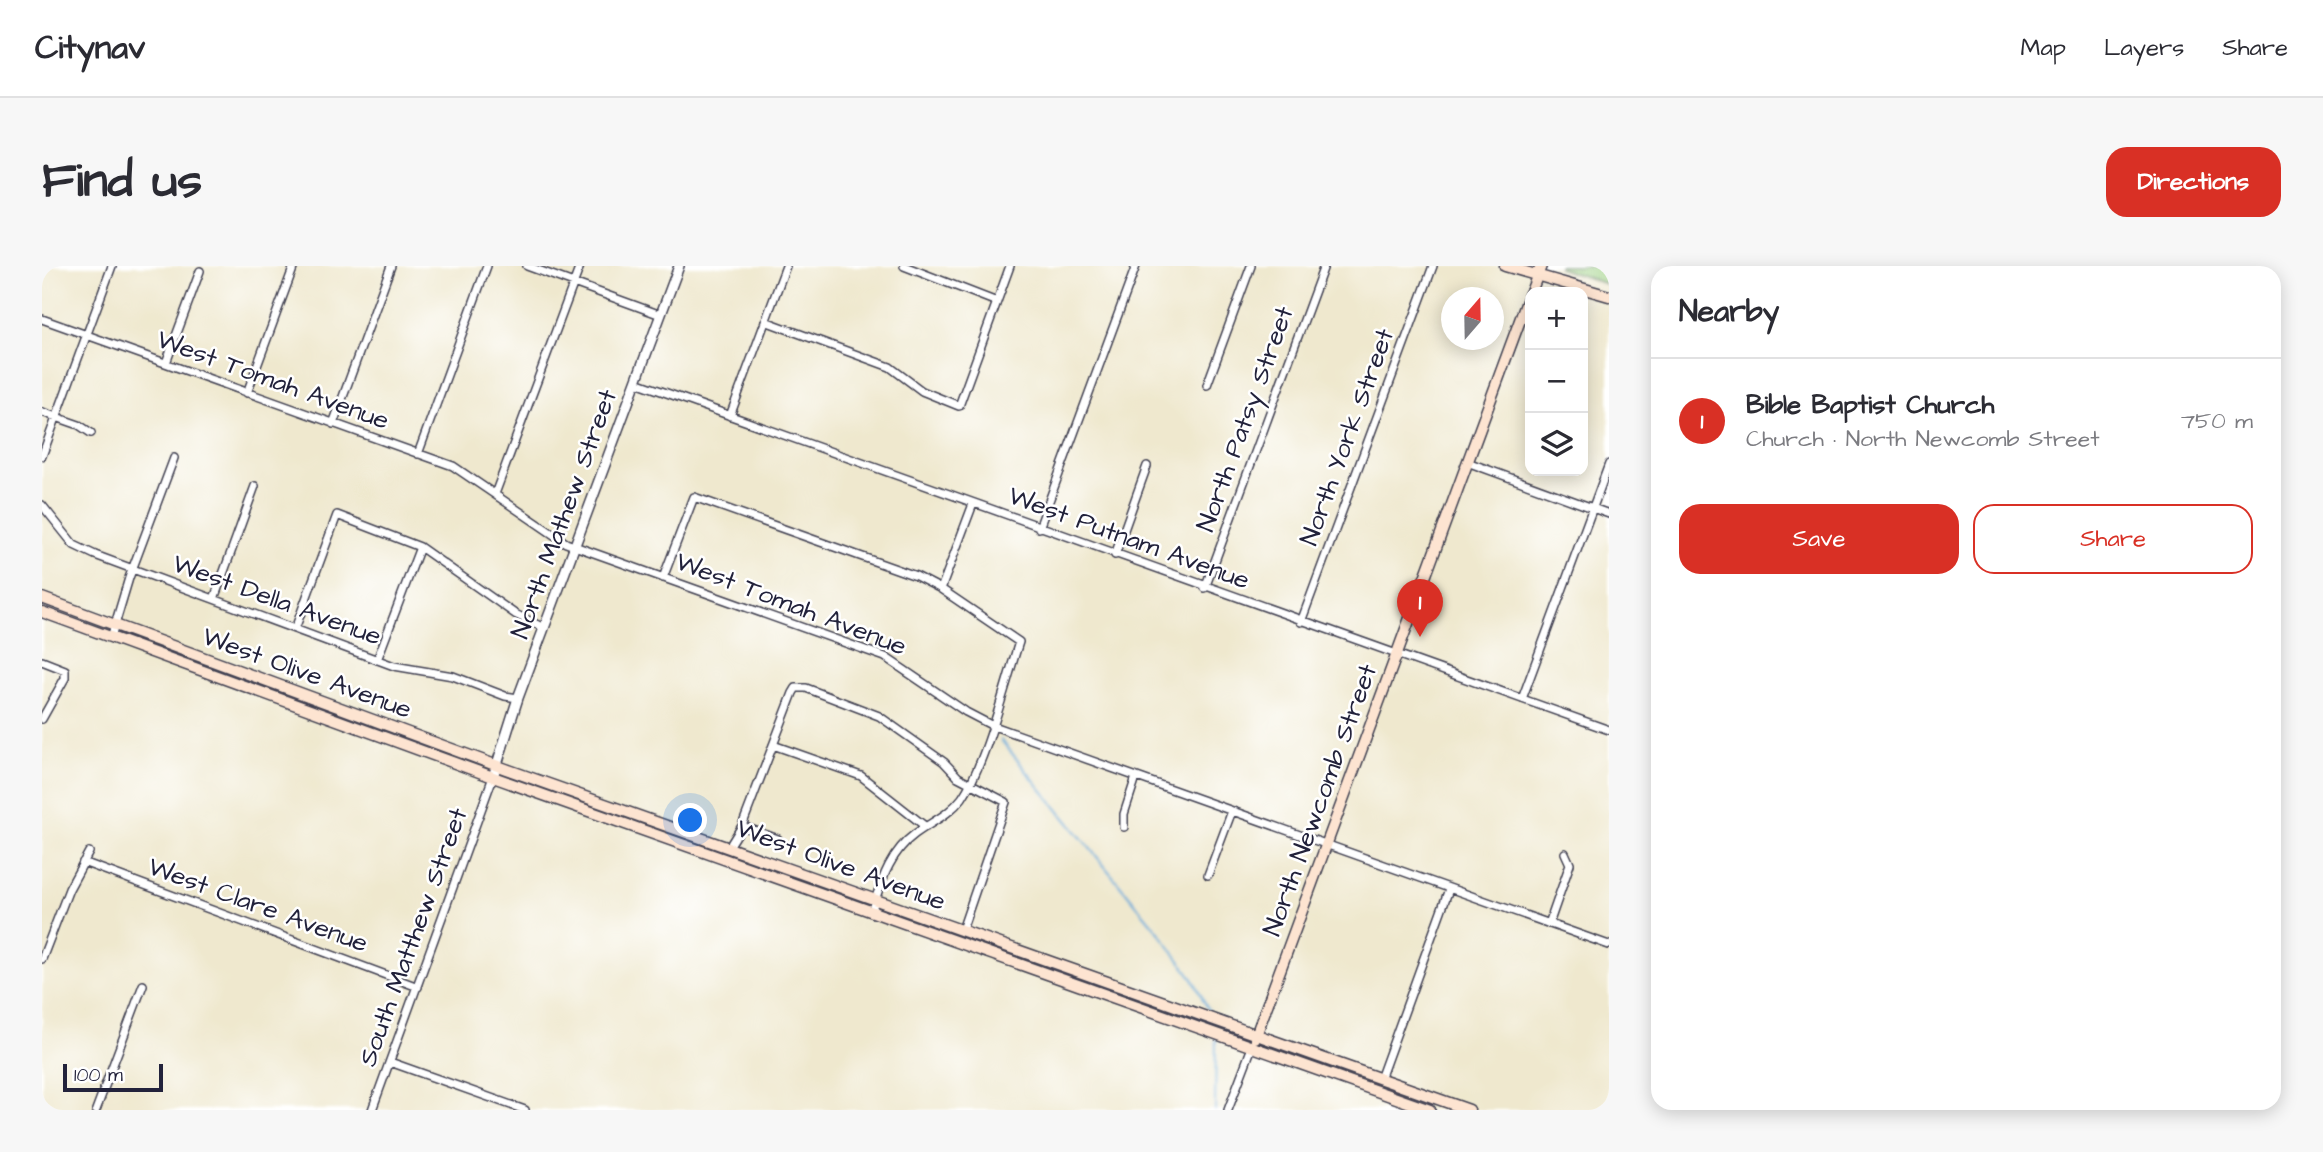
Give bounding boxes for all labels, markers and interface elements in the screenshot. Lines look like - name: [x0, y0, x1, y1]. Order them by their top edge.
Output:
- text: Citynav: [35, 25, 145, 71]
- text: Map: [2021, 31, 2066, 65]
- text: Layers: [2104, 31, 2184, 65]
- text: Share: [2222, 31, 2288, 65]
- button: Directions: [2106, 147, 2281, 217]
- text: Find us: [42, 148, 202, 216]
- north arrow: [1441, 287, 1504, 350]
- map controls: [1525, 287, 1588, 476]
- button: +: [1525, 287, 1588, 350]
- text: Nearby: [1679, 291, 1779, 333]
- street label: North Patsy Street: [1188, 301, 1305, 537]
- street label: West Tomah Avenue: [152, 321, 394, 439]
- street label: North York Street: [1291, 323, 1403, 551]
- button: −: [1525, 350, 1588, 413]
- street label: North Mathew Street: [502, 384, 626, 644]
- text: Bible Baptist Church: [1746, 387, 1994, 423]
- text: 1: [1701, 405, 1703, 437]
- text: 750 m: [2181, 405, 2253, 437]
- button: layers: [1525, 413, 1588, 476]
- text: Church · North Newcomb Street: [1746, 423, 2100, 455]
- street label: West Putnam Avenue: [1003, 478, 1255, 598]
- button: Save: [1679, 504, 1959, 574]
- button: Share: [1973, 504, 2253, 574]
- street label: West Tomah Avenue: [670, 543, 912, 665]
- street label: West Della Avenue: [168, 546, 386, 654]
- pin: 1: [1397, 579, 1443, 637]
- street label: West Olive Avenue: [197, 618, 417, 728]
- street label: North Newcomb Street: [1254, 659, 1386, 941]
- street label: South Matthew Street: [349, 802, 477, 1071]
- your location: [673, 803, 707, 837]
- street label: West Olive Avenue: [731, 810, 951, 920]
- street label: West Clare Avenue: [143, 848, 373, 962]
- scale bar: [63, 1061, 163, 1093]
- text: 100 m: [74, 1062, 123, 1089]

